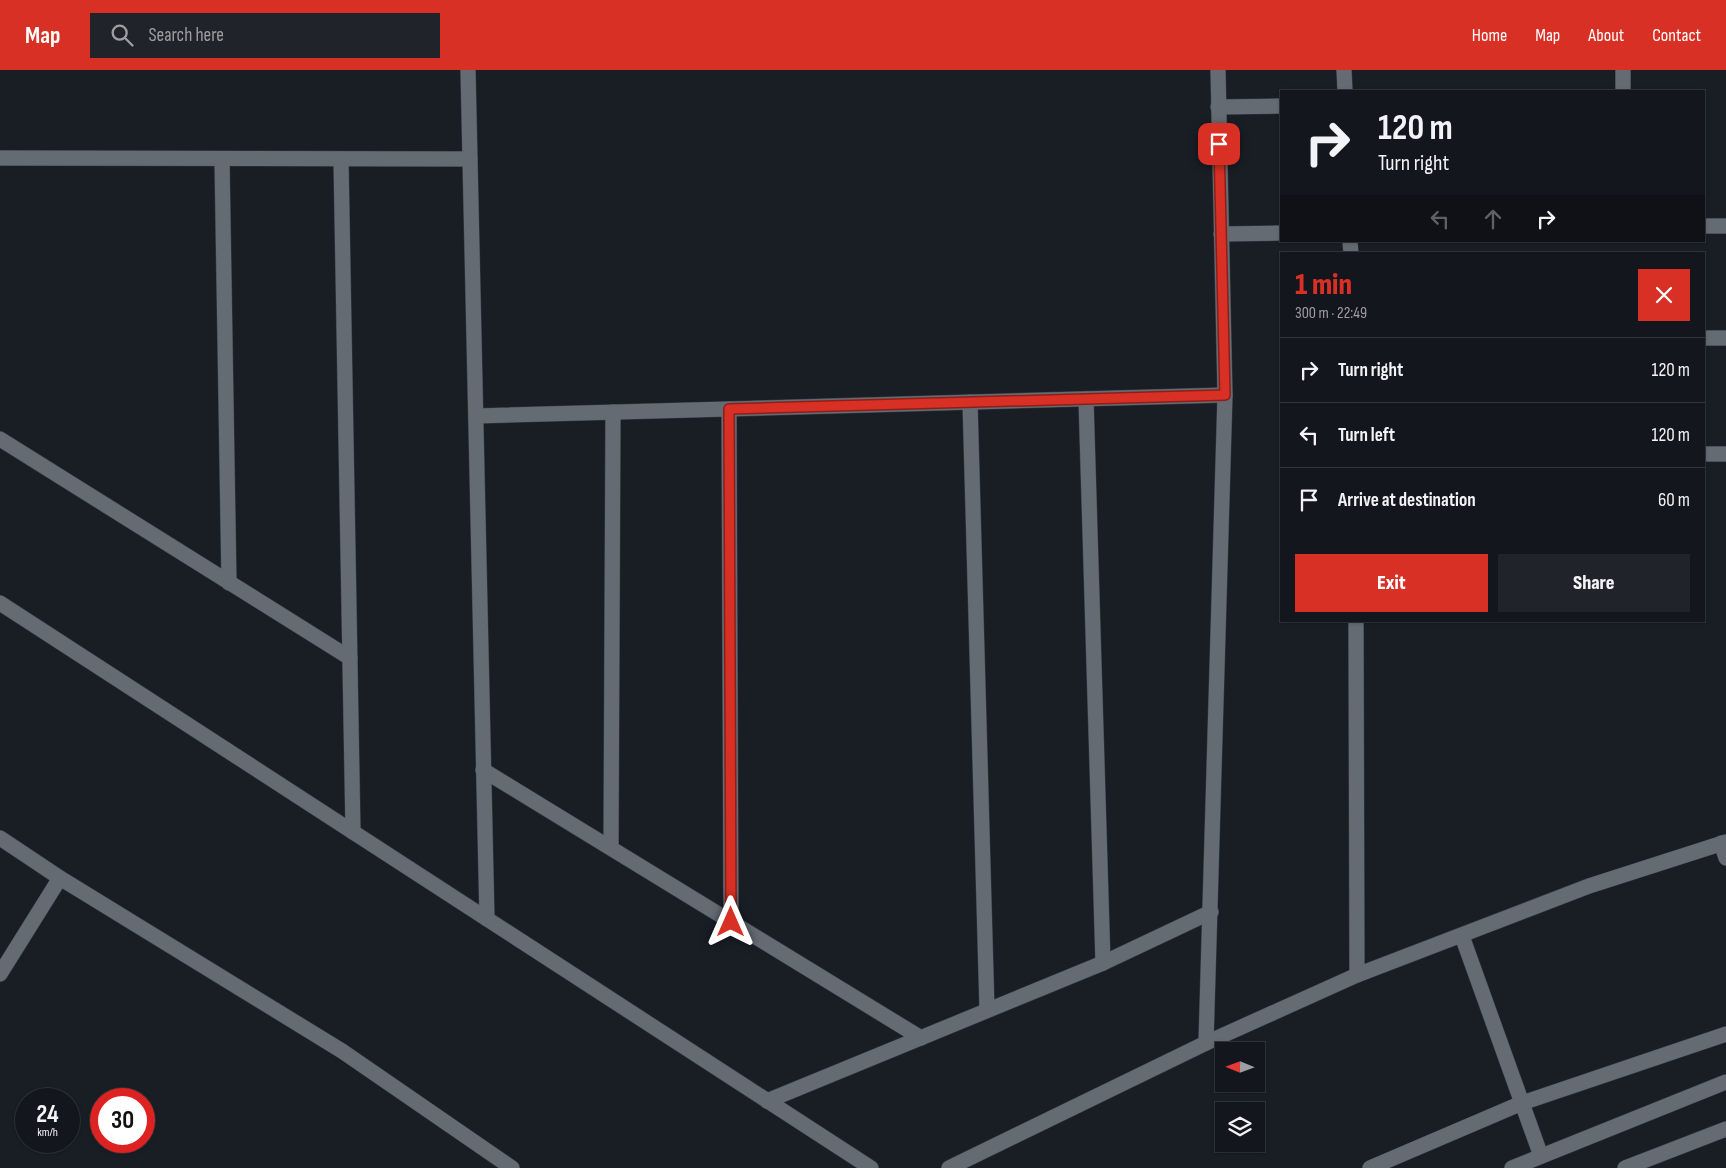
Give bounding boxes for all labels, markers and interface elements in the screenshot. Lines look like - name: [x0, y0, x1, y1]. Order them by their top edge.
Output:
- search box: [90, 13, 440, 58]
- text: Map: [25, 21, 60, 50]
- icon: search: [108, 21, 136, 49]
- text: Search here: [148, 24, 224, 47]
- text: Home: [1472, 25, 1507, 46]
- text: Map: [1535, 25, 1560, 46]
- text: About: [1588, 25, 1624, 46]
- text: Contact: [1652, 25, 1701, 46]
- text: 120 m: [1378, 107, 1453, 150]
- icon: right: [1295, 110, 1360, 175]
- pin: [1198, 123, 1240, 165]
- icon: arrive: [1205, 130, 1233, 158]
- text: Turn right: [1378, 150, 1449, 177]
- icon: left: [1426, 205, 1454, 233]
- icon: ahead: [1479, 205, 1507, 233]
- icon: right: [1532, 205, 1560, 233]
- text: 1 min: [1295, 267, 1352, 303]
- button: close: [1638, 269, 1690, 321]
- text: 300 m · 22:49: [1295, 304, 1367, 323]
- icon: right: [1295, 356, 1323, 384]
- text: Turn right: [1338, 359, 1403, 382]
- text: 120 m: [1652, 359, 1690, 382]
- icon: left: [1295, 421, 1323, 449]
- text: Turn left: [1338, 424, 1395, 447]
- text: 120 m: [1652, 424, 1690, 447]
- icon: arrive: [1295, 486, 1323, 514]
- text: Arrive at destination: [1338, 489, 1476, 512]
- text: 60 m: [1658, 489, 1690, 512]
- button: Exit: [1295, 554, 1488, 612]
- button: Share: [1498, 554, 1690, 612]
- position arrow: [704, 895, 756, 947]
- north arrow: [1215, 1042, 1265, 1092]
- map controls: [1215, 1042, 1265, 1152]
- speed limit sign: 30: [90, 1088, 155, 1153]
- text: 24: [36, 1099, 59, 1130]
- button: layers: [1215, 1102, 1265, 1152]
- text: km/h: [37, 1125, 58, 1140]

